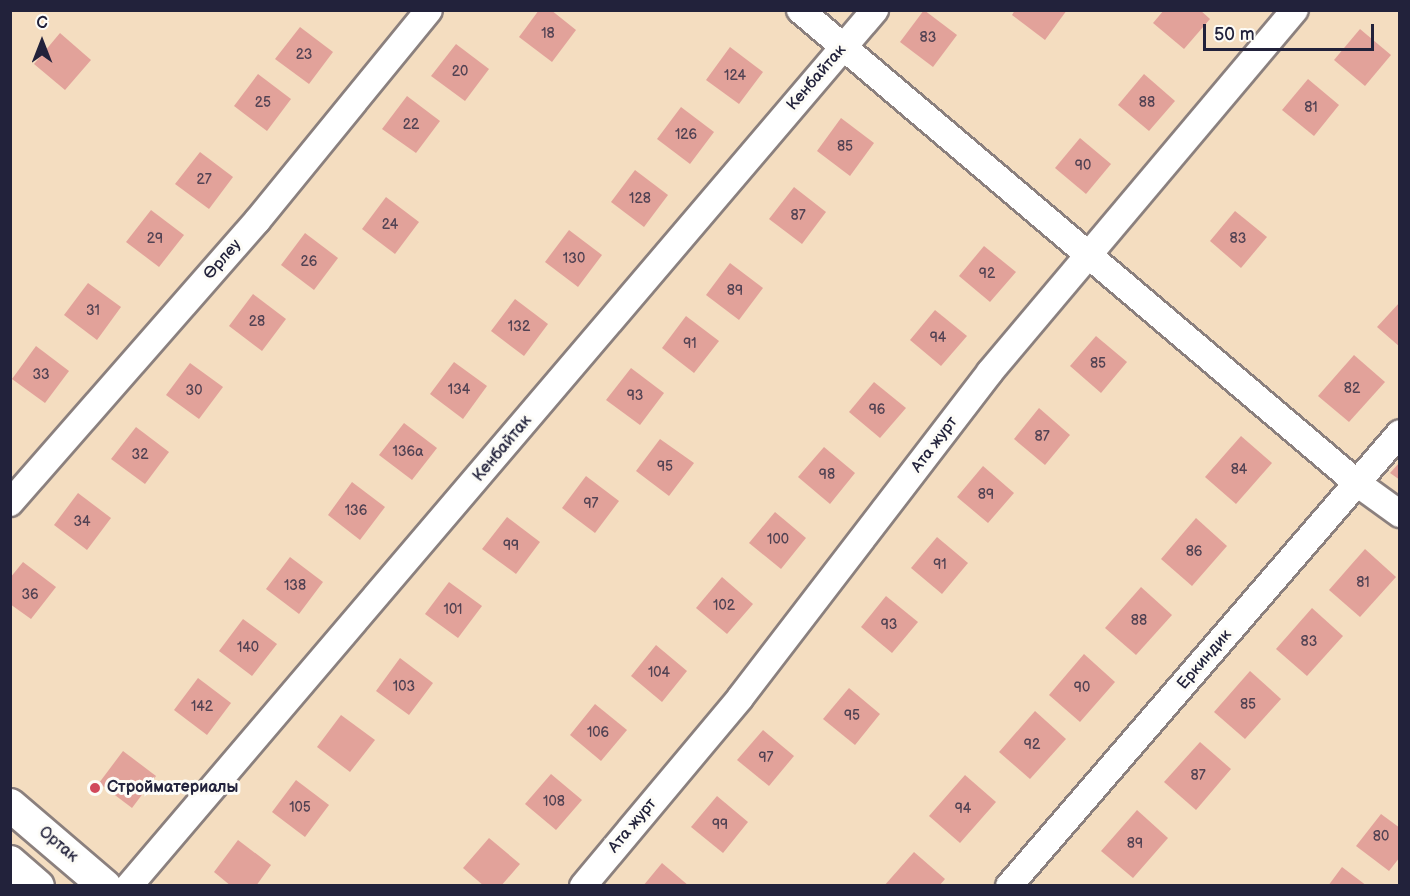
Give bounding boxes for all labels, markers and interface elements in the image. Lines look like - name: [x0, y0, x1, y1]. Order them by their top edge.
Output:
- north arrow: [12, 12, 72, 72]
- scale bar: [1206, 12, 1377, 50]
- text: С: [36, 14, 48, 33]
- text: 50 m: [1214, 24, 1255, 45]
- house number: 18: [541, 26, 555, 42]
- house number: 83: [920, 30, 936, 46]
- street label: Кенбайтак: [783, 41, 851, 115]
- house number: 23: [296, 47, 312, 63]
- house number: 20: [452, 64, 468, 80]
- house number: 124: [724, 68, 746, 84]
- house number: 25: [255, 95, 271, 111]
- house number: 88: [1139, 95, 1155, 111]
- house number: 81: [1304, 100, 1318, 116]
- house number: 22: [403, 117, 419, 133]
- house number: 126: [675, 127, 697, 143]
- house number: 85: [837, 139, 853, 155]
- house number: 90: [1075, 158, 1091, 174]
- house number: 27: [196, 172, 212, 188]
- house number: 128: [629, 191, 651, 207]
- house number: 87: [790, 208, 806, 224]
- house number: 24: [382, 217, 398, 233]
- house number: 29: [147, 231, 163, 247]
- house number: 83: [1230, 231, 1246, 247]
- street label: Өрлеу: [200, 236, 246, 284]
- house number: 130: [563, 251, 585, 267]
- house number: 26: [301, 254, 317, 270]
- house number: 92: [979, 266, 995, 282]
- house number: 89: [727, 283, 743, 299]
- house number: 31: [86, 303, 100, 319]
- house number: 28: [249, 314, 265, 330]
- house number: 132: [508, 319, 530, 335]
- house number: 94: [930, 330, 946, 346]
- house number: 91: [683, 336, 697, 352]
- house number: 85: [1090, 356, 1106, 372]
- house number: 33: [32, 367, 50, 383]
- house number: 82: [1344, 381, 1360, 397]
- house number: 134: [448, 382, 470, 398]
- house number: 30: [186, 383, 202, 399]
- house number: 93: [627, 388, 643, 404]
- house number: 96: [869, 402, 885, 418]
- street label: Кенбайтак: [470, 412, 536, 486]
- street label: Ата журт: [908, 413, 962, 477]
- house number: 87: [1034, 429, 1050, 445]
- house number: 136а: [393, 444, 423, 460]
- house number: 32: [132, 447, 148, 463]
- house number: 95: [657, 459, 673, 475]
- house number: 84: [1231, 462, 1247, 478]
- house number: 98: [819, 467, 835, 483]
- house number: 89: [978, 487, 994, 503]
- house number: 97: [584, 496, 598, 512]
- house number: 136: [345, 503, 367, 519]
- house number: 34: [73, 514, 91, 530]
- house number: 100: [767, 532, 789, 548]
- house number: 99: [503, 538, 519, 554]
- house number: 86: [1186, 544, 1202, 560]
- house number: 91: [933, 557, 947, 573]
- house number: 81: [1356, 575, 1370, 591]
- house number: 138: [284, 578, 306, 594]
- house number: 36: [21, 587, 39, 603]
- house number: 102: [713, 598, 735, 614]
- house number: 101: [443, 602, 463, 618]
- house number: 88: [1131, 613, 1147, 629]
- house number: 93: [881, 617, 897, 633]
- street label: Еркиндик: [1174, 626, 1236, 694]
- house number: 83: [1301, 634, 1317, 650]
- house number: 140: [237, 640, 259, 656]
- house number: 104: [648, 665, 670, 681]
- house number: 103: [393, 679, 415, 695]
- house number: 90: [1074, 680, 1090, 696]
- house number: 85: [1240, 697, 1256, 713]
- house number: 142: [191, 699, 213, 715]
- house number: 95: [844, 708, 860, 724]
- house number: 106: [587, 725, 609, 741]
- house number: 92: [1024, 737, 1040, 753]
- house number: 97: [759, 750, 773, 766]
- house number: 87: [1190, 768, 1206, 784]
- place label: Стройматериалы: [107, 778, 238, 798]
- marker: Стройматериалы: [88, 781, 102, 795]
- house number: 108: [543, 794, 565, 810]
- street label: Ата журт: [605, 795, 661, 857]
- house number: 105: [289, 800, 311, 816]
- house number: 94: [955, 801, 971, 817]
- house number: 99: [712, 817, 728, 833]
- street label: Ортак: [34, 823, 82, 867]
- house number: 80: [1373, 829, 1389, 845]
- house number: 89: [1127, 836, 1143, 852]

